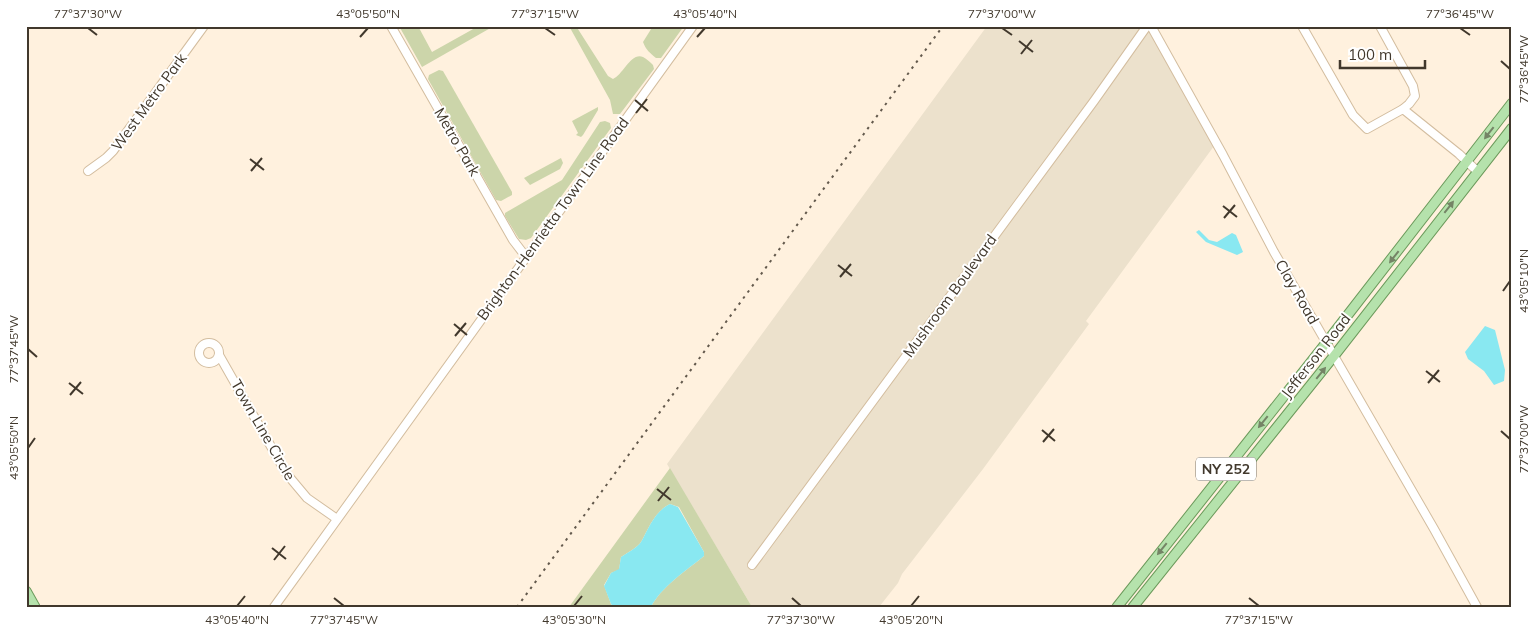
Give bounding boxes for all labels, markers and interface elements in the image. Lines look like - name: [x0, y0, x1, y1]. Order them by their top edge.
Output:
- text: 77°37'30"W: [54, 6, 122, 21]
- text: 43°05'50"N: [336, 6, 400, 21]
- text: 77°37'15"W: [511, 6, 579, 21]
- text: 43°05'40"N: [673, 6, 737, 21]
- text: 77°37'00"W: [968, 6, 1036, 21]
- text: 77°36'45"W: [1426, 6, 1494, 21]
- text: 77°36'45"W: [1516, 35, 1531, 103]
- scale bar: [1340, 38, 1426, 70]
- text: 100 m: [1348, 45, 1392, 64]
- street label: West Metro Park: [107, 49, 191, 154]
- street label: Metro Park: [430, 104, 485, 180]
- street label: Brighton-Henrietta Town Line Road: [473, 113, 633, 324]
- one-way arrow: [1484, 126, 1494, 140]
- one-way arrow: [1444, 201, 1455, 214]
- street label: Mushroom Boulevard: [899, 230, 1001, 361]
- text: 43°05'10"N: [1516, 249, 1531, 313]
- one-way arrow: [1389, 250, 1399, 263]
- street label: Clay Road: [1271, 256, 1324, 327]
- street label: Jefferson Road: [1277, 310, 1354, 402]
- text: 77°37'45"W: [6, 315, 21, 383]
- one-way arrow: [1315, 367, 1326, 380]
- street label: Town Line Circle: [227, 376, 300, 483]
- text: 77°37'00"W: [1516, 405, 1531, 473]
- one-way arrow: [1258, 415, 1269, 428]
- text: 43°05'50"N: [6, 416, 21, 480]
- road number: NY 252: [1196, 458, 1256, 480]
- one-way arrow: [1157, 542, 1168, 555]
- text: 43°05'40"N: [205, 612, 269, 627]
- text: 77°37'45"W: [310, 612, 378, 627]
- text: 43°05'30"N: [542, 612, 606, 627]
- text: 77°37'30"W: [767, 612, 835, 627]
- text: 43°05'20"N: [879, 612, 943, 627]
- text: 77°37'15"W: [1225, 612, 1293, 627]

